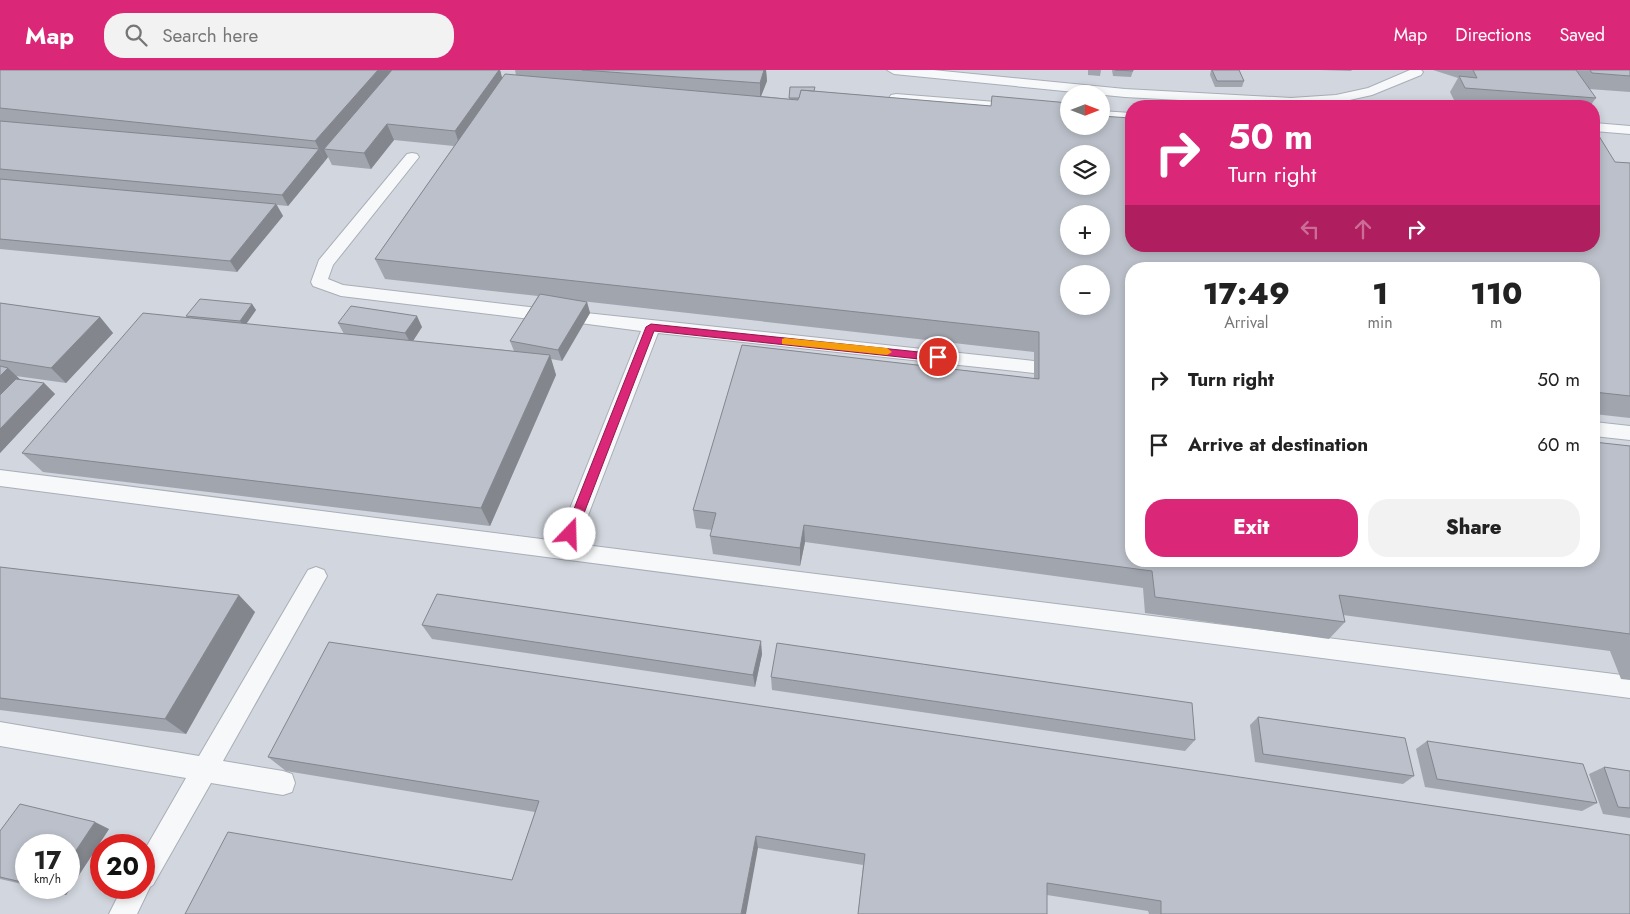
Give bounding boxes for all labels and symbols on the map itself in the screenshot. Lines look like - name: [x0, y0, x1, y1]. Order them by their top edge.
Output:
- north arrow: [1060, 85, 1110, 135]
- pin: [917, 336, 959, 378]
- position arrow: [543, 507, 595, 559]
- speed limit sign: 20: [90, 834, 155, 899]

